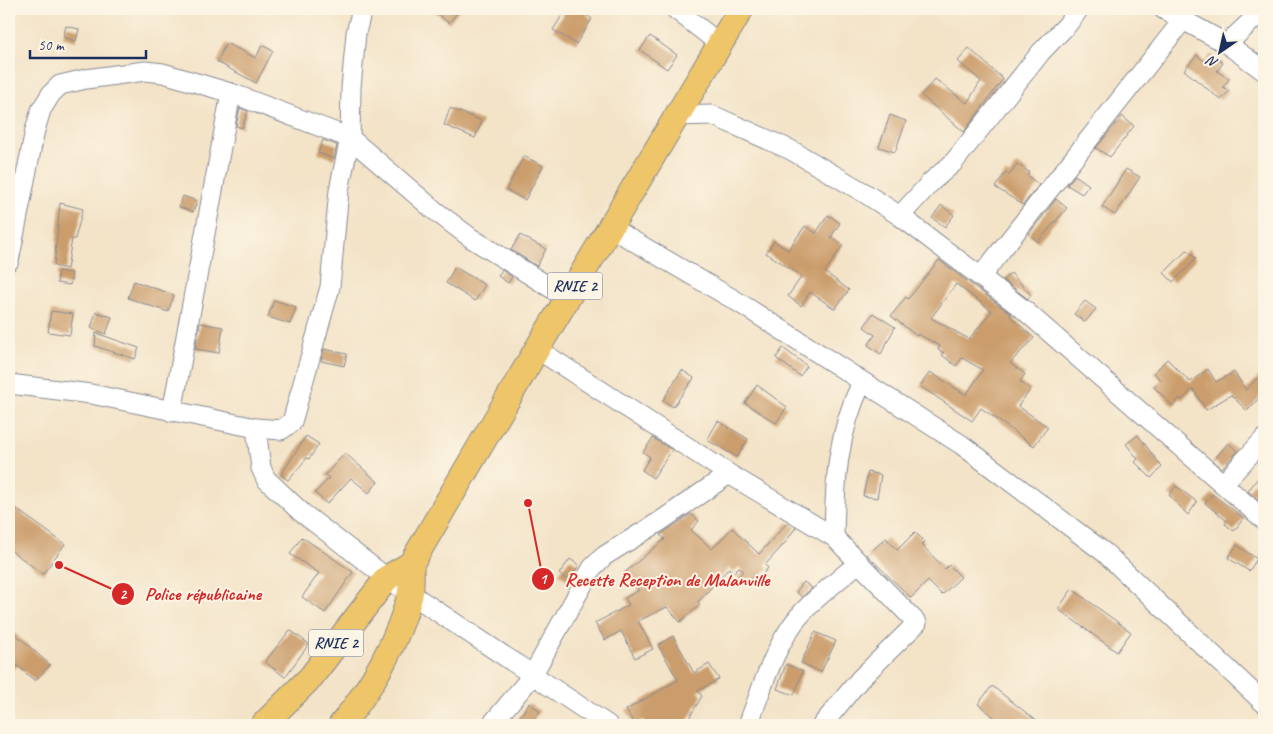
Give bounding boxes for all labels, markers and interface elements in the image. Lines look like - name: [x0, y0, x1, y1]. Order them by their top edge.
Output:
- scale bar: [30, 28, 146, 60]
- north arrow: [1196, 28, 1246, 78]
- text: 50 m: [38, 36, 65, 55]
- text: N: [1203, 52, 1221, 72]
- road number: RNIE 2: [548, 272, 602, 300]
- callout: Recette Reception de Malanville: [530, 562, 779, 596]
- text: Recette Reception de Malanville: [565, 568, 771, 592]
- text: 1: [540, 570, 549, 589]
- callout: Police républicaine: [110, 577, 272, 611]
- text: Police républicaine: [145, 582, 263, 606]
- text: 2: [120, 585, 128, 604]
- road number: RNIE 2: [308, 630, 364, 656]

